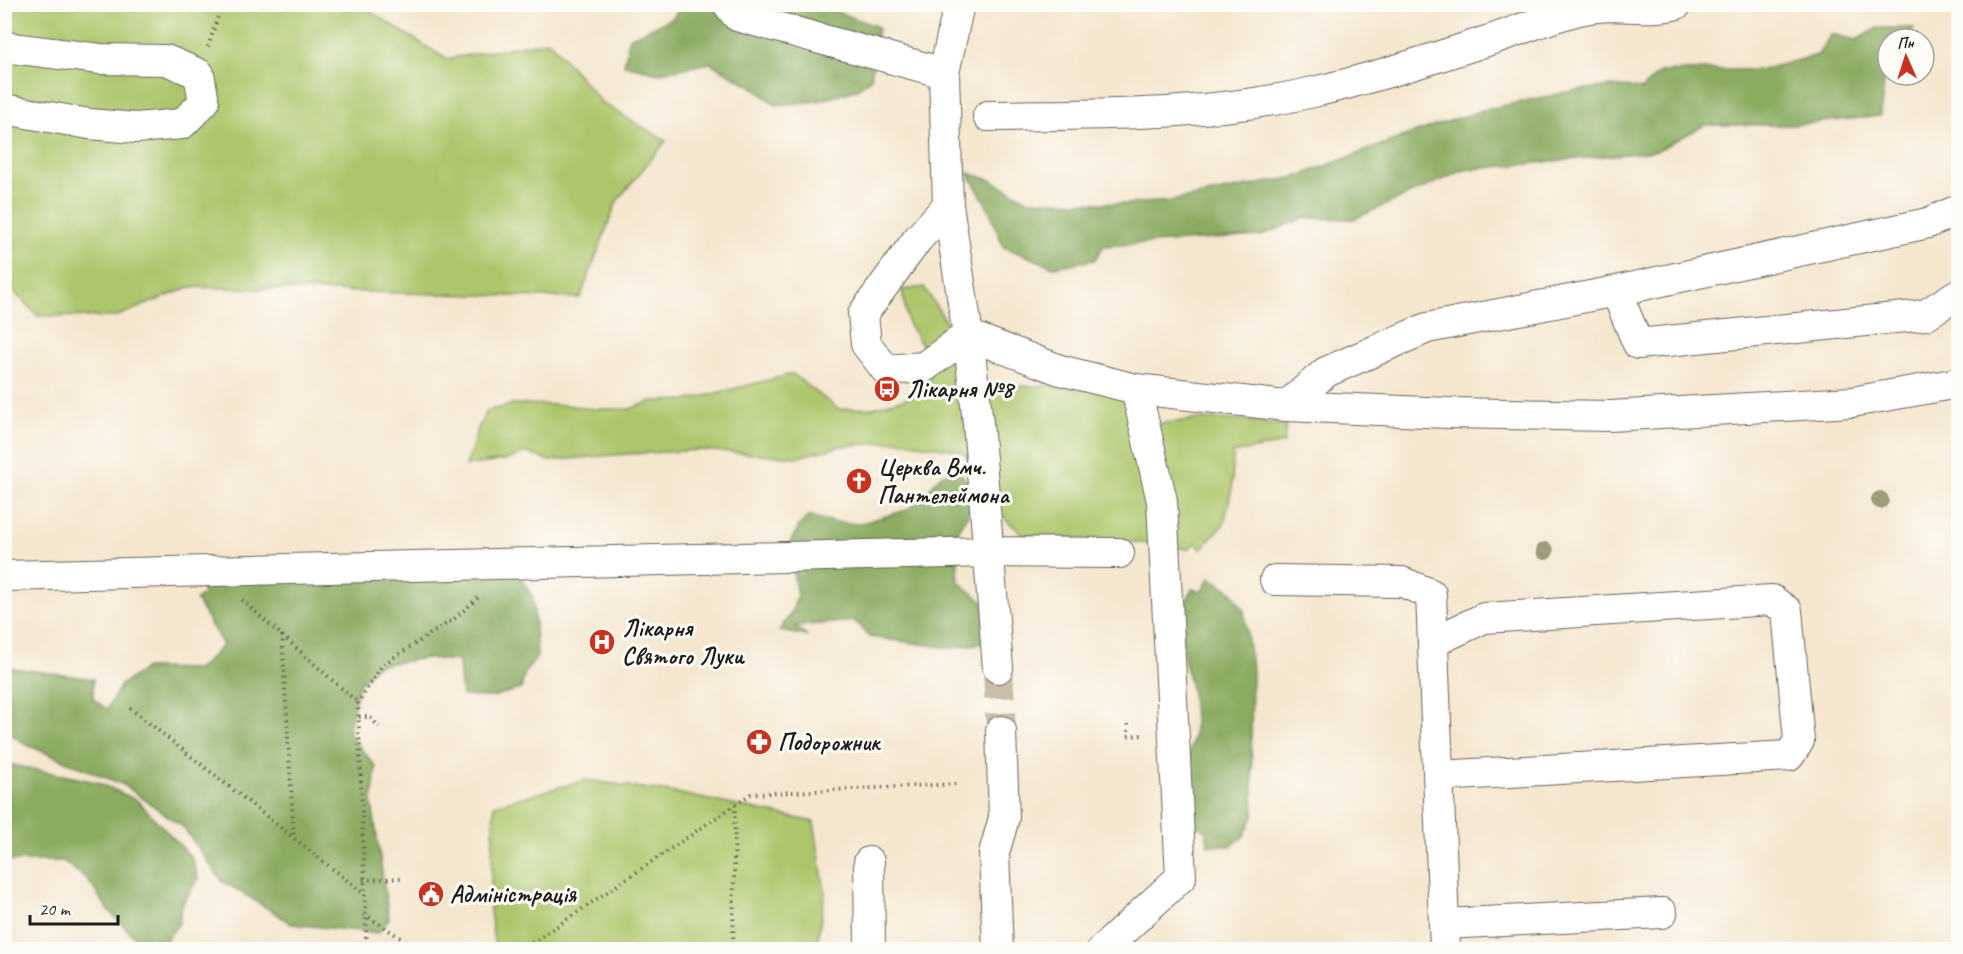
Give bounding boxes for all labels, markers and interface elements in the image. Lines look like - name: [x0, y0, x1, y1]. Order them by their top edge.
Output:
- north arrow: [1876, 27, 1936, 87]
- text: Пн: [1896, 33, 1915, 53]
- bus stop icon: Лікарня №8: [872, 374, 902, 404]
- place label: Лікарня №8: [906, 374, 1016, 404]
- place label: Церква Вмч. Пантелеймона: [878, 452, 1010, 510]
- church icon: Церква Вмч. Пантелеймона: [844, 466, 874, 496]
- place label: Лікарня Святого Луки: [622, 613, 745, 671]
- hospital icon: Лікарня Святого Луки: [587, 627, 617, 657]
- pharmacy icon: Подорожник: [744, 727, 774, 757]
- place label: Подорожник: [778, 727, 882, 757]
- public building icon: Адміністрація: [416, 879, 446, 909]
- place label: Адміністрація: [450, 879, 577, 909]
- scale bar: [30, 888, 118, 926]
- text: 20 m: [39, 898, 72, 920]

